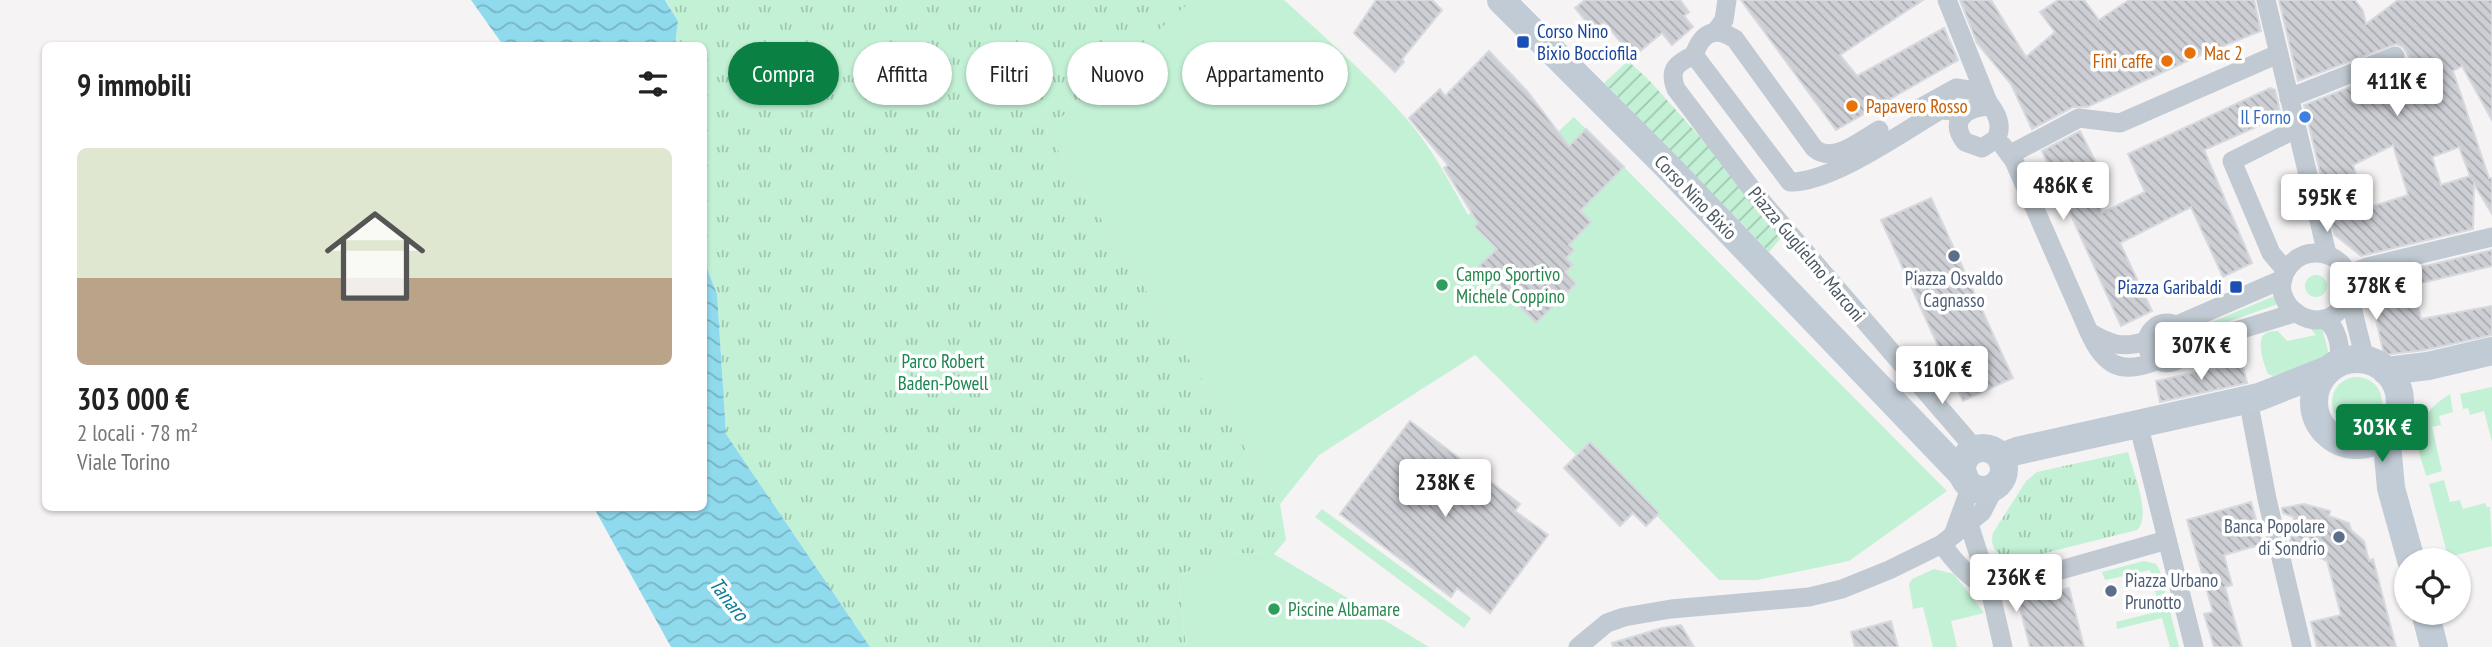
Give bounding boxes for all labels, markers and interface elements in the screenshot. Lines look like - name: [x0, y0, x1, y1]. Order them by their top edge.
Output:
- place label: Corso Nino Bixio Bocciofila: [1537, 19, 1637, 65]
- marker: Corso Nino Bixio Bocciofila: [1515, 34, 1531, 50]
- place label: Mac 2: [2204, 41, 2243, 65]
- chip: Compra: [728, 42, 839, 105]
- chip: Affitta: [853, 42, 952, 105]
- chip: Filtri: [966, 42, 1053, 105]
- chip: Nuovo: [1067, 42, 1168, 105]
- chip: Appartamento: [1182, 42, 1348, 105]
- marker: Mac 2: [2182, 45, 2198, 61]
- place label: Fini caffe: [2093, 49, 2153, 73]
- marker: Fini caffe: [2159, 53, 2175, 69]
- pin: 411K €: [2340, 58, 2454, 118]
- text: 9 immobili: [77, 65, 191, 104]
- icon: filters: [634, 65, 672, 103]
- text: 411K €: [2367, 66, 2427, 95]
- place label: Papavero Rosso: [1866, 94, 1968, 118]
- marker: Papavero Rosso: [1844, 98, 1860, 114]
- place label: Il Forno: [2240, 105, 2291, 129]
- marker: Il Forno: [2297, 109, 2313, 125]
- street label: Corso Nino Bixio: [1650, 150, 1742, 244]
- pin: 486K €: [2006, 162, 2120, 222]
- text: 486K €: [2033, 170, 2093, 199]
- pin: 595K €: [2270, 174, 2384, 234]
- street label: Piazza Guglielmo Marconi: [1744, 182, 1870, 326]
- text: 595K €: [2297, 182, 2357, 211]
- icon: home: [312, 193, 438, 319]
- marker: Piazza Osvaldo Cagnasso: [1946, 248, 1962, 264]
- place label: Campo Sportivo Michele Coppino: [1456, 262, 1565, 308]
- pin: 378K €: [2319, 262, 2433, 322]
- place label: Piazza Osvaldo Cagnasso: [1905, 266, 2003, 312]
- text: 378K €: [2346, 270, 2406, 299]
- place label: Piazza Garibaldi: [2117, 275, 2222, 299]
- marker: Campo Sportivo Michele Coppino: [1434, 277, 1450, 293]
- marker: Piazza Garibaldi: [2228, 279, 2244, 295]
- pin: 307K €: [2144, 322, 2258, 382]
- text: 307K €: [2171, 330, 2231, 359]
- pin: 310K €: [1885, 346, 1999, 406]
- park label: Parco Robert Baden-Powell: [898, 349, 989, 395]
- text: 310K €: [1912, 354, 1972, 383]
- text: 303 000 €: [77, 379, 190, 418]
- pin: 303K €: [2325, 405, 2439, 464]
- text: 303K €: [2352, 412, 2412, 441]
- text: 2 locali · 78 m²: [77, 418, 198, 447]
- text: Viale Torino: [77, 447, 170, 476]
- pin: 238K €: [1388, 460, 1502, 519]
- text: 238K €: [1415, 467, 1475, 496]
- place label: Banca Popolare di Sondrio: [2224, 514, 2325, 560]
- marker: Banca Popolare di Sondrio: [2331, 529, 2347, 545]
- map controls: [2394, 548, 2471, 625]
- button: locate: [2394, 548, 2471, 625]
- pin: 236K €: [1959, 554, 2073, 614]
- text: 236K €: [1986, 562, 2046, 591]
- place label: Piazza Urbano Prunotto: [2125, 568, 2218, 614]
- water label: Tanaro: [703, 572, 756, 628]
- marker: Piazza Urbano Prunotto: [2103, 583, 2119, 599]
- place label: Piscine Albamare: [1288, 597, 1400, 621]
- marker: Piscine Albamare: [1266, 601, 1282, 617]

